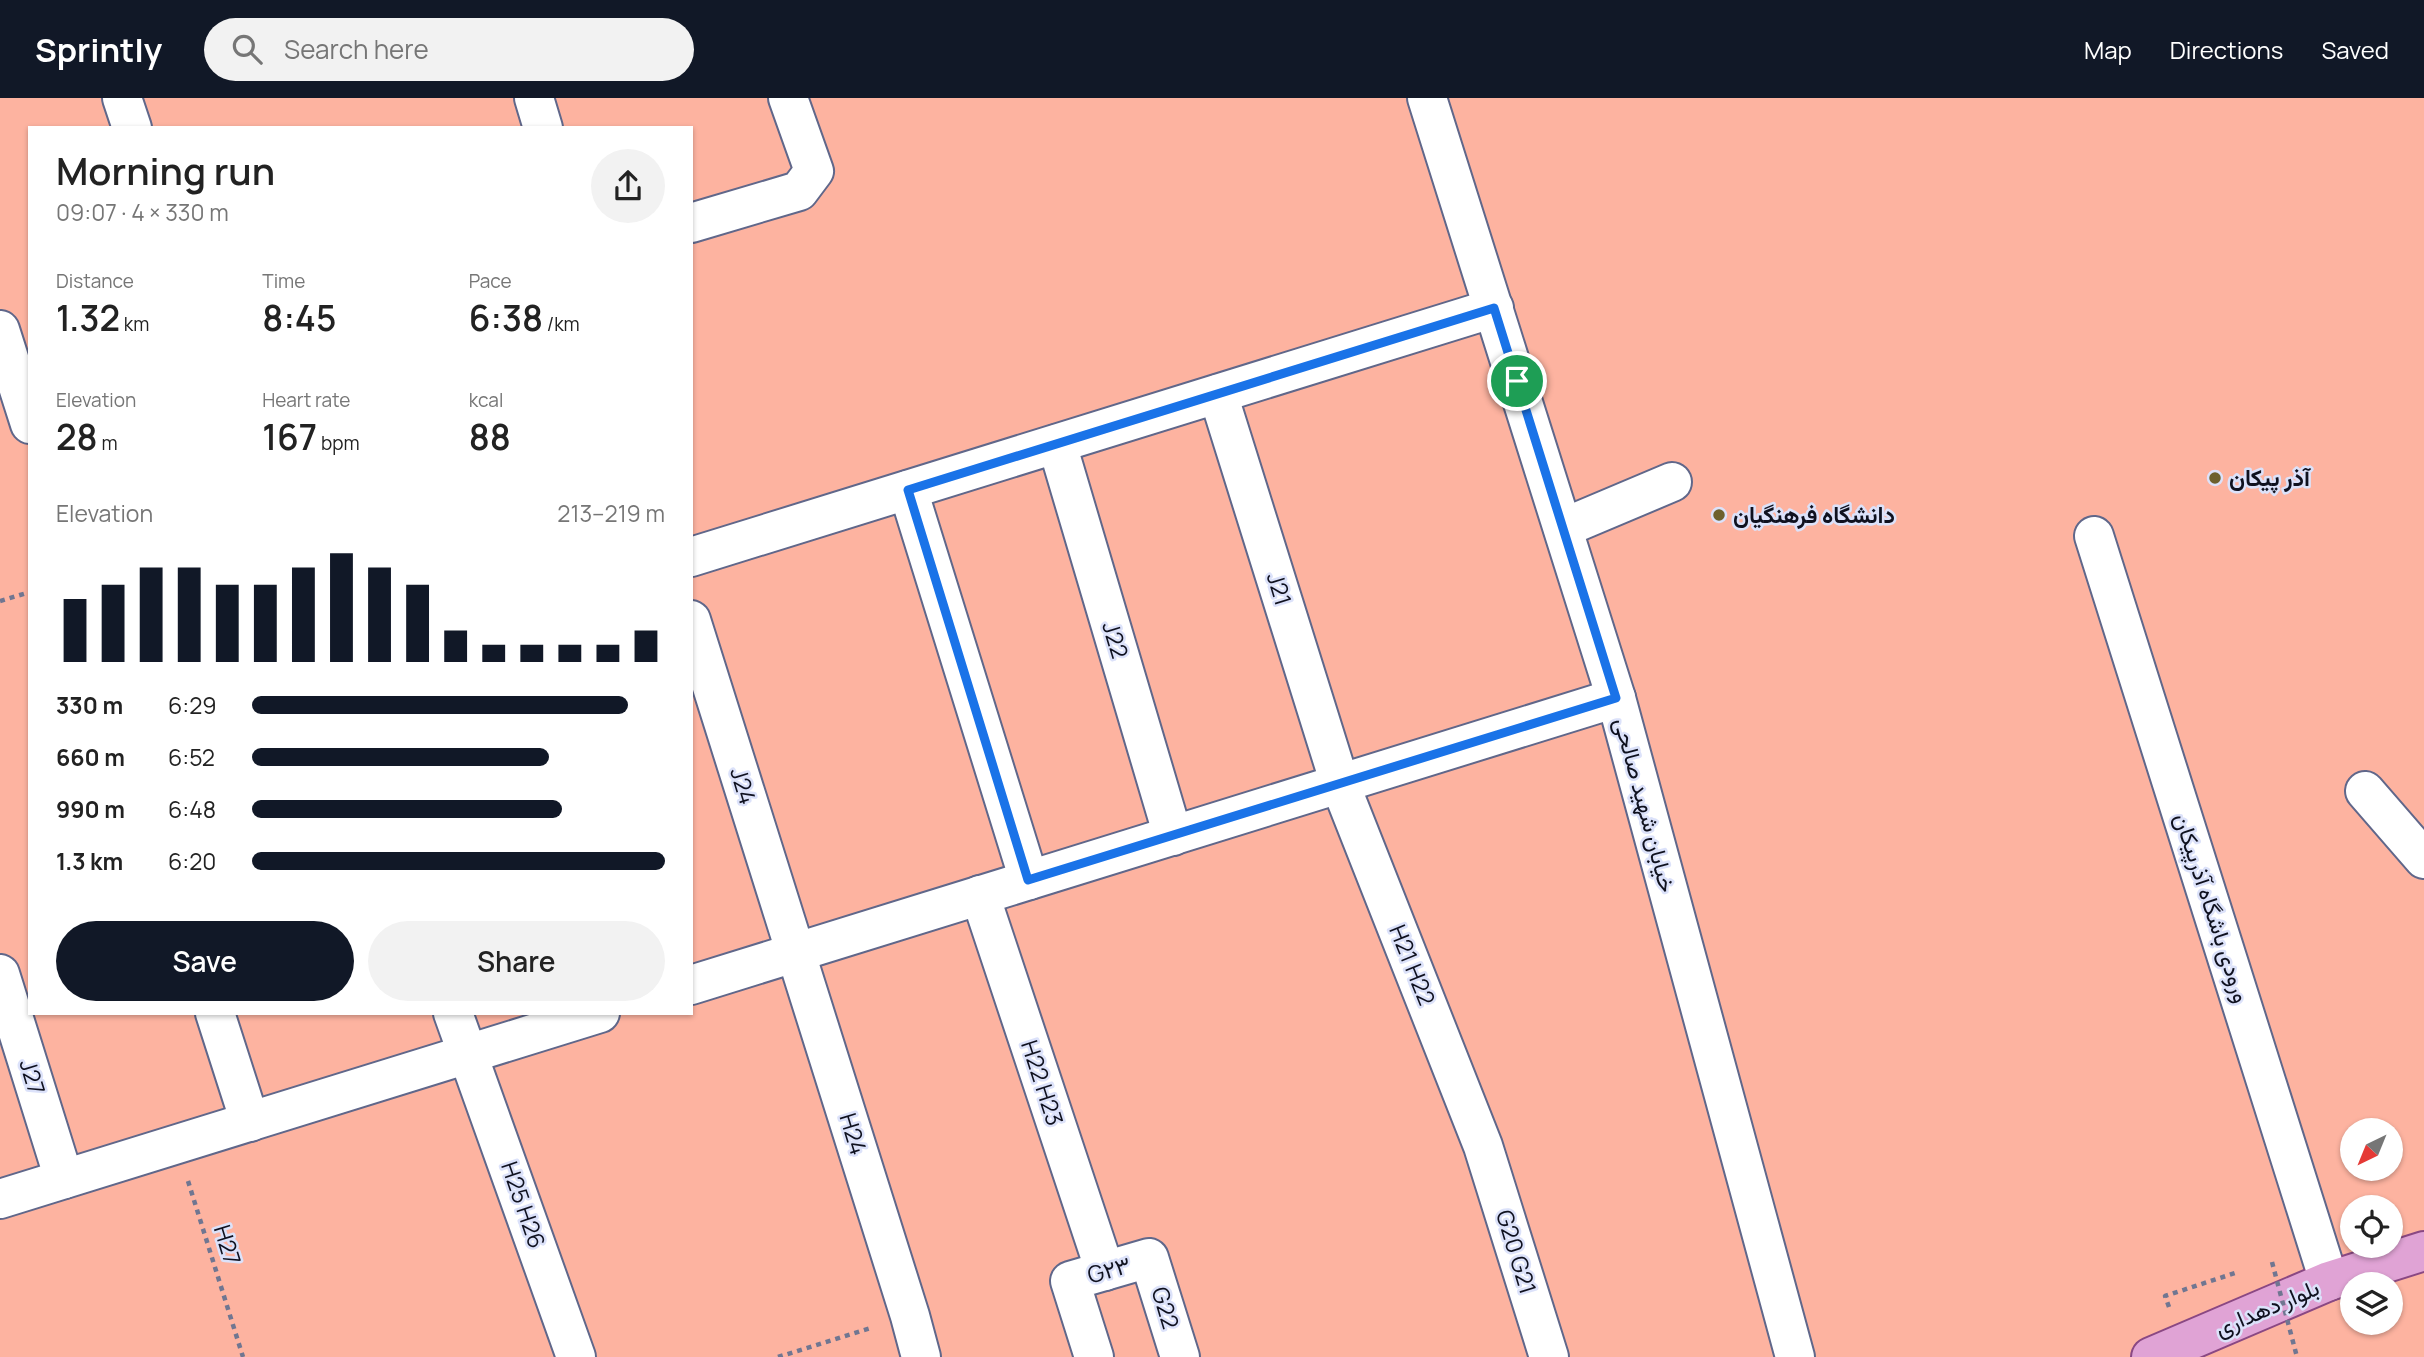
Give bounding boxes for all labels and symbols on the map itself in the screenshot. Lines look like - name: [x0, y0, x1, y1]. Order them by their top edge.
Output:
- pin: [1487, 351, 1547, 411]
- place label: آذر پیکان: [2229, 461, 2312, 494]
- marker: آذر پیکان: [2207, 470, 2223, 486]
- place label: دانشگاه فرهنگیان: [1733, 498, 1895, 530]
- marker: دانشگاه فرهنگیان: [1711, 507, 1727, 523]
- street label: J21: [1260, 568, 1300, 609]
- street label: J22: [1095, 617, 1137, 662]
- street label: خیابان شهید صالحی: [1607, 714, 1685, 896]
- street label: J24: [723, 763, 765, 808]
- street label: ورودی باشگاه آذرپیکان: [2166, 809, 2259, 1007]
- street label: H21 H22: [1382, 920, 1444, 1010]
- street label: H22 H23: [1014, 1036, 1072, 1130]
- street label: J27: [12, 1055, 53, 1098]
- street label: H24: [833, 1109, 875, 1158]
- north arrow: [2340, 1118, 2403, 1181]
- street label: H25 H26: [494, 1157, 554, 1252]
- street label: G20 G21: [1489, 1206, 1545, 1298]
- street label: H27: [207, 1221, 249, 1269]
- street label: G۲۳: [1083, 1248, 1134, 1290]
- street label: بلوار دهداری: [2209, 1271, 2324, 1343]
- street label: G22: [1144, 1283, 1187, 1333]

